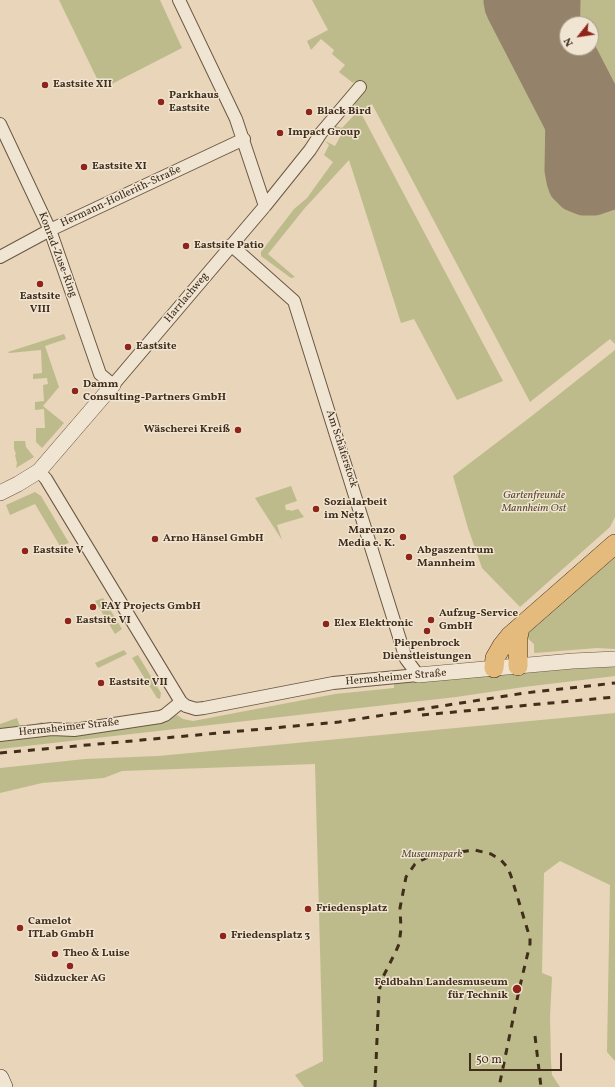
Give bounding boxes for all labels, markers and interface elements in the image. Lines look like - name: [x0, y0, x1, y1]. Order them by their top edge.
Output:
- north arrow: [559, 16, 599, 56]
- text: N: [561, 35, 578, 49]
- place label: Eastsite XII: [53, 78, 112, 92]
- marker: Eastsite XII: [40, 80, 50, 90]
- place label: Parkhaus Eastsite: [169, 89, 219, 115]
- marker: Parkhaus Eastsite: [156, 97, 166, 107]
- place label: Black Bird: [317, 105, 371, 119]
- marker: Black Bird: [304, 107, 314, 117]
- place label: Impact Group: [288, 126, 360, 140]
- marker: Impact Group: [275, 128, 285, 138]
- place label: Eastsite XI: [92, 160, 147, 174]
- marker: Eastsite XI: [79, 162, 89, 172]
- street label: Hermann-Hollerith-Straße: [59, 163, 183, 231]
- street label: Konrad-Zuse-Ring: [35, 210, 79, 300]
- place label: Eastsite Patio: [194, 239, 264, 253]
- marker: Eastsite Patio: [181, 241, 191, 251]
- street label: Harrlachweg: [162, 270, 212, 326]
- marker: Eastsite VIII: [35, 279, 45, 289]
- place label: Eastsite VIII: [20, 290, 60, 316]
- place label: Eastsite: [136, 340, 177, 354]
- marker: Eastsite: [123, 342, 133, 352]
- place label: Damm Consulting-Partners GmbH: [83, 378, 226, 404]
- marker: Damm Consulting-Partners GmbH: [70, 386, 80, 396]
- street label: Am Schäferstock: [322, 408, 360, 490]
- place label: Wäscherei Kreiß: [144, 423, 230, 437]
- marker: Wäscherei Kreiß: [233, 425, 243, 435]
- park label: Gartenfreunde Mannheim Ost: [502, 489, 566, 515]
- place label: Sozialarbeit im Netz: [324, 496, 387, 522]
- marker: Sozialarbeit im Netz: [311, 504, 321, 514]
- place label: Marenzo Media e. K.: [338, 524, 395, 550]
- place label: Arno Hänsel GmbH: [163, 532, 264, 546]
- marker: Marenzo Media e. K.: [398, 532, 408, 542]
- marker: Arno Hänsel GmbH: [150, 534, 160, 544]
- place label: Eastsite V: [33, 544, 83, 558]
- place label: Abgaszentrum Mannheim: [417, 544, 494, 570]
- marker: Eastsite V: [20, 546, 30, 556]
- marker: Abgaszentrum Mannheim: [404, 552, 414, 562]
- place label: FAY Projects GmbH: [101, 600, 201, 614]
- marker: FAY Projects GmbH: [88, 602, 98, 612]
- place label: Aufzug-Service GmbH: [439, 607, 518, 633]
- place label: Eastsite VI: [76, 614, 131, 628]
- marker: Aufzug-Service GmbH: [426, 615, 436, 625]
- marker: Eastsite VI: [63, 616, 73, 626]
- place label: Elex Elektronic: [334, 617, 413, 631]
- marker: Elex Elektronic: [321, 619, 331, 629]
- marker: Piepenbrock Dienstleistungen: [422, 626, 432, 636]
- place label: Piepenbrock Dienstleistungen: [383, 637, 471, 663]
- street label: Hermsheimer Straße: [345, 667, 447, 689]
- place label: Eastsite VII: [109, 676, 168, 690]
- marker: Eastsite VII: [96, 678, 106, 688]
- street label: Hermsheimer Straße: [18, 716, 120, 740]
- park label: Museumspark: [402, 848, 462, 862]
- place label: Friedensplatz: [316, 902, 387, 916]
- marker: Friedensplatz: [303, 904, 313, 914]
- place label: Camelot ITLab GmbH: [28, 915, 94, 941]
- marker: Camelot ITLab GmbH: [15, 923, 25, 933]
- place label: Friedensplatz 3: [231, 929, 310, 943]
- marker: Friedensplatz 3: [218, 931, 228, 941]
- place label: Theo & Luise: [63, 947, 130, 961]
- marker: Theo & Luise: [50, 949, 60, 959]
- marker: Südzucker AG: [65, 961, 75, 971]
- place label: Südzucker AG: [34, 972, 106, 986]
- place label: Feldbahn Landesmuseum für Technik: [375, 976, 508, 1002]
- marker: Feldbahn Landesmuseum für Technik: [511, 983, 523, 995]
- scale bar: [471, 1045, 564, 1071]
- text: 50 m: [476, 1052, 502, 1068]

